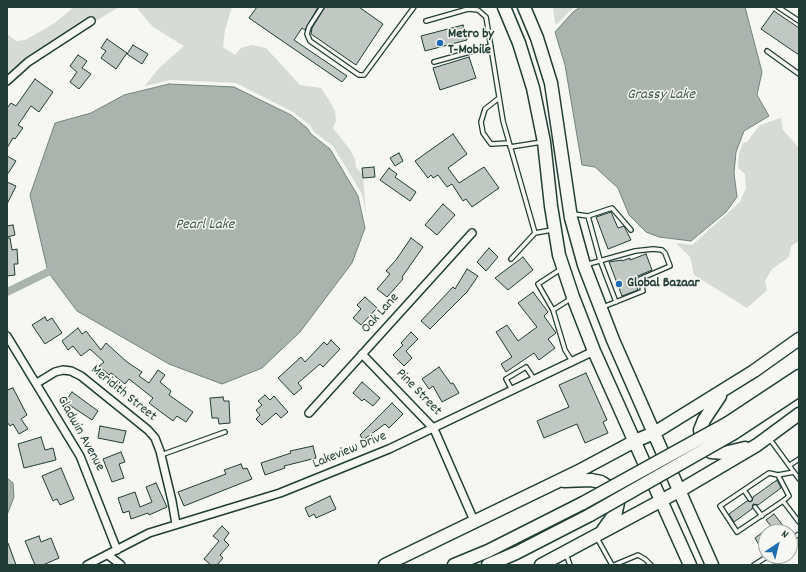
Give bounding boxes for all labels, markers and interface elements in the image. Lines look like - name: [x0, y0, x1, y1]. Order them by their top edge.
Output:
- place label: Metro by T-Mobile: [448, 27, 494, 60]
- marker: Metro by T-Mobile: [435, 38, 445, 48]
- water label: Grassy Lake: [627, 87, 695, 105]
- water label: Pearl Lake: [176, 217, 234, 235]
- place label: Global Bazaar: [627, 276, 700, 292]
- marker: Global Bazaar: [614, 279, 624, 289]
- street label: Oak Lane: [359, 290, 403, 338]
- street label: Meridith Street: [87, 362, 159, 426]
- street label: Pine Street: [392, 366, 444, 420]
- street label: Gladwin Avenue: [53, 394, 107, 474]
- street label: Lakeview Drive: [311, 429, 389, 473]
- north arrow: [758, 524, 798, 564]
- text: N: [777, 527, 791, 543]

